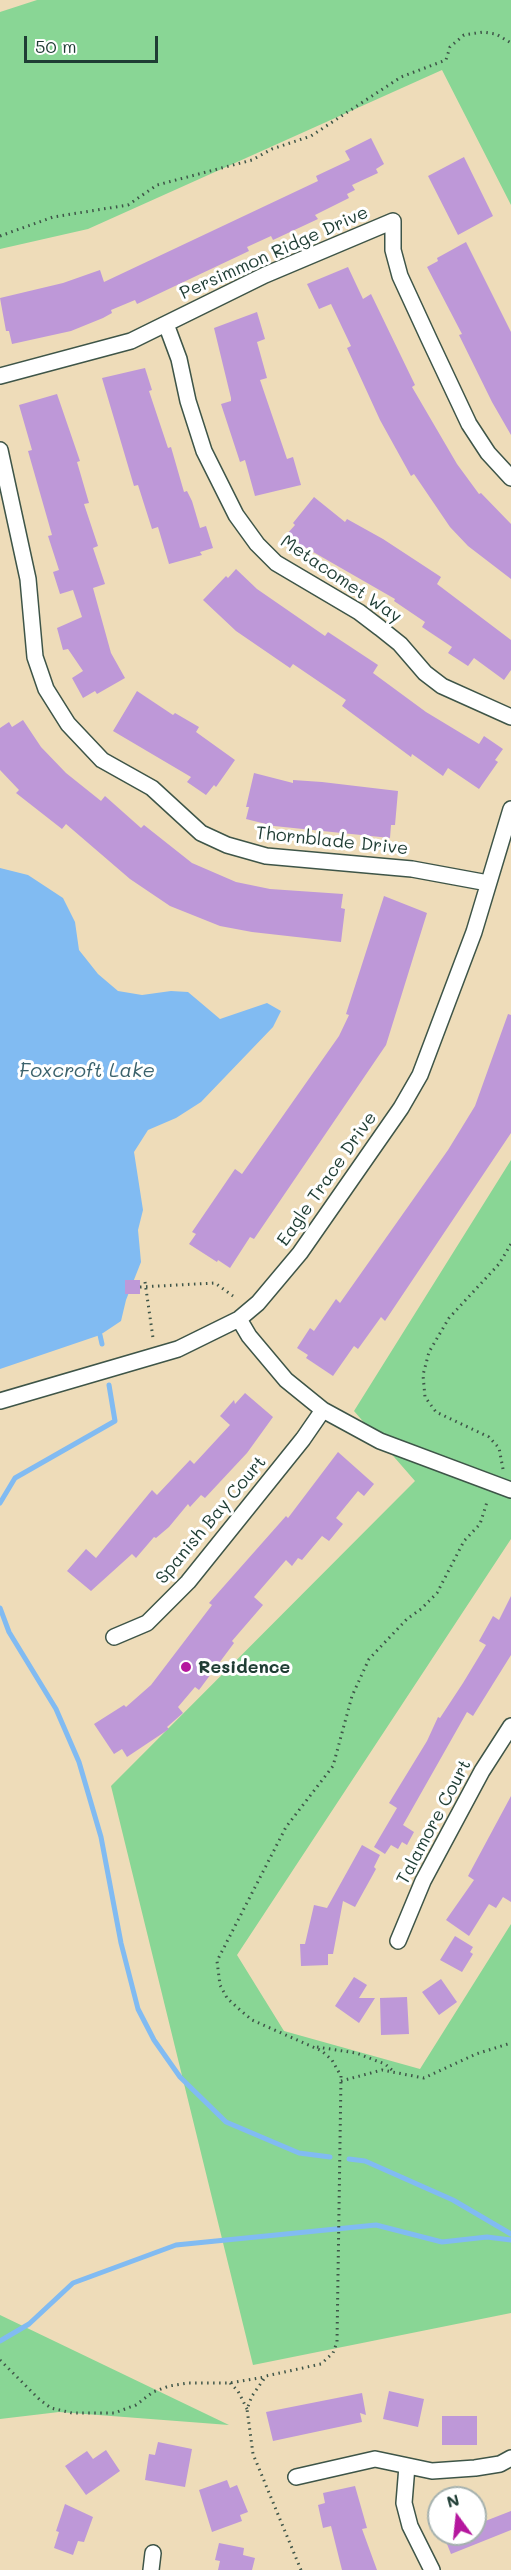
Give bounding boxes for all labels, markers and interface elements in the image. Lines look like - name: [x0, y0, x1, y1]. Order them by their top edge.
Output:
- scale bar: [27, 24, 160, 62]
- text: 50 m: [35, 34, 77, 58]
- street label: Persimmon Ridge Drive: [176, 202, 372, 304]
- street label: Metacomet Way: [276, 530, 406, 628]
- street label: Thornblade Drive: [255, 822, 409, 860]
- water label: Foxcroft Lake: [19, 1059, 155, 1083]
- street label: Eagle Trace Drive: [273, 1108, 381, 1250]
- street label: Spanish Bay Court: [151, 1452, 271, 1588]
- place label: Residence: [198, 1656, 290, 1678]
- marker: Residence: [179, 1660, 193, 1674]
- street label: Talamore Court: [392, 1756, 476, 1888]
- north arrow: [427, 2486, 487, 2546]
- text: N: [444, 2488, 461, 2512]

